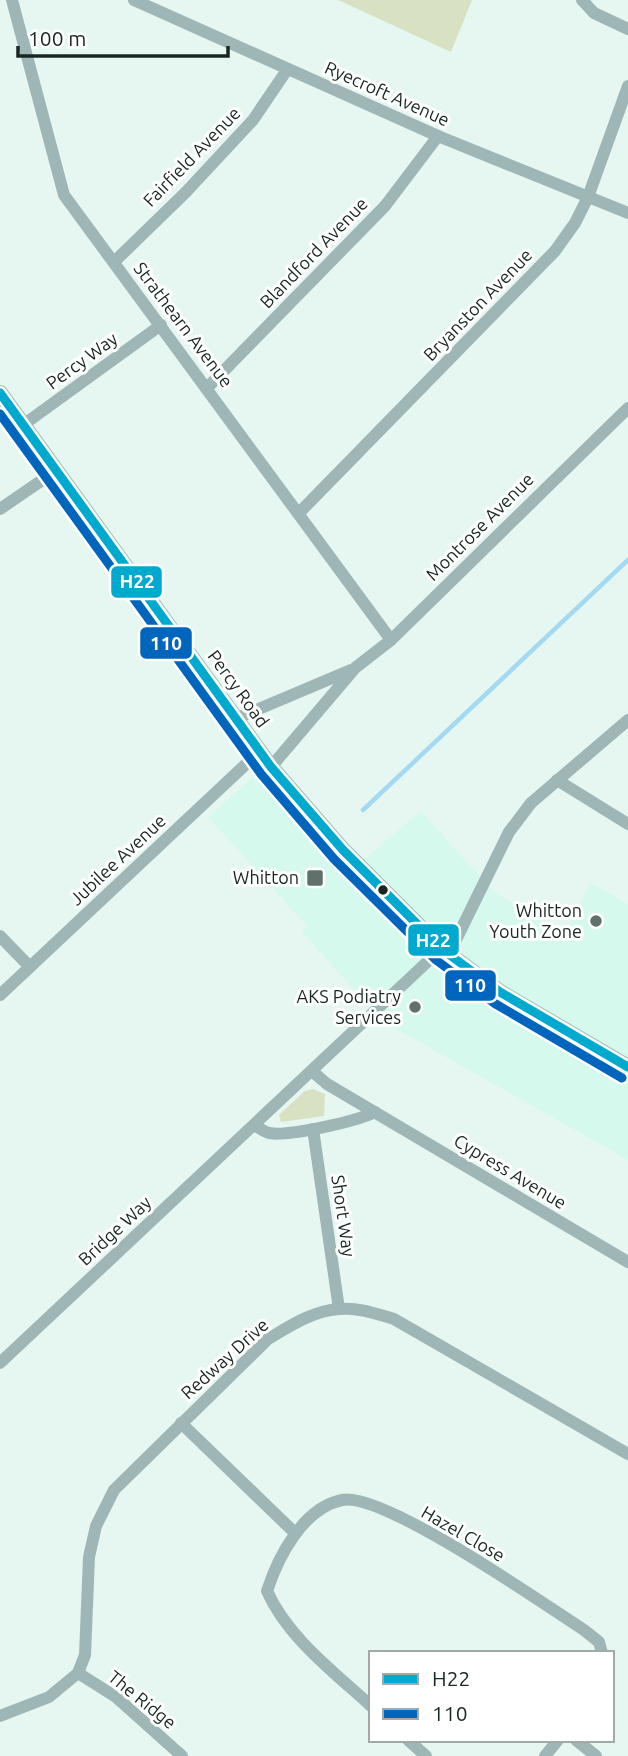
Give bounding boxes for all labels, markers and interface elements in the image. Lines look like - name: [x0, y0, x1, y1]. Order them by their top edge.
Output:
- scale bar: [18, 14, 228, 58]
- text: 100 m: [28, 26, 86, 50]
- street label: Ryecroft Avenue: [322, 57, 453, 130]
- street label: Fairfield Avenue: [139, 102, 244, 210]
- street label: Blandford Avenue: [255, 193, 371, 312]
- street label: Bryanston Avenue: [419, 244, 536, 364]
- street label: Strathearn Avenue: [130, 258, 237, 391]
- street label: Percy Way: [42, 328, 121, 393]
- street label: Montrose Avenue: [422, 469, 537, 584]
- line badge: H22: [110, 565, 163, 599]
- text: H22: [119, 570, 155, 592]
- line badge: 110: [139, 626, 193, 660]
- text: 110: [150, 632, 182, 654]
- street label: Percy Road: [204, 646, 273, 731]
- street label: Jubilee Avenue: [65, 810, 169, 909]
- place label: Whitton: [233, 867, 299, 887]
- marker: Whitton: [305, 868, 325, 888]
- unlabelled marker: [376, 883, 390, 897]
- place label: Whitton Youth Zone: [489, 900, 582, 941]
- marker: Whitton Youth Zone: [588, 913, 604, 929]
- line badge: H22: [407, 923, 460, 957]
- text: H22: [415, 929, 451, 951]
- line badge: 110: [444, 969, 497, 1002]
- text: 110: [454, 974, 486, 996]
- place label: AKS Podiatry Services: [297, 986, 401, 1027]
- marker: AKS Podiatry Services: [407, 999, 423, 1015]
- street label: Cypress Avenue: [451, 1130, 570, 1213]
- street label: Short Way: [328, 1174, 360, 1258]
- street label: Bridge Way: [74, 1191, 155, 1269]
- street label: Redway Drive: [177, 1314, 272, 1403]
- street label: Hazel Close: [418, 1501, 509, 1565]
- legend: [369, 1651, 614, 1742]
- street label: The Ridge: [105, 1666, 180, 1732]
- text: H22: [432, 1666, 470, 1690]
- text: 110: [432, 1701, 468, 1725]

